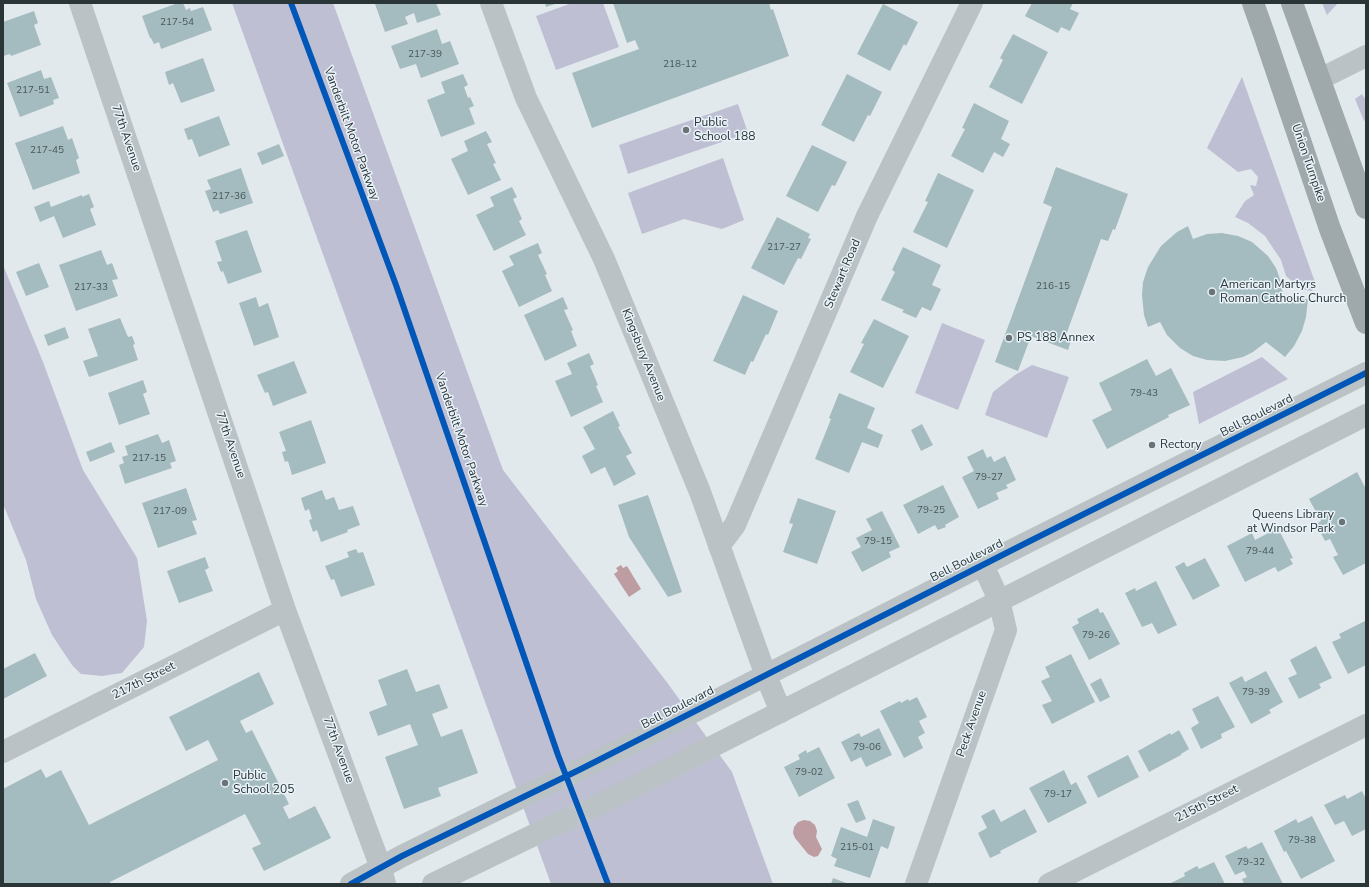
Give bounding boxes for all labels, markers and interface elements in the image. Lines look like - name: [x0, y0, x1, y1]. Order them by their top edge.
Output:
- house number: 217-54: [160, 17, 194, 29]
- house number: 217-39: [408, 49, 442, 61]
- house number: 218-12: [663, 59, 697, 71]
- street label: Vanderbilt Motor Parkway: [320, 66, 382, 202]
- house number: 217-51: [16, 85, 50, 97]
- street label: 77th Avenue: [108, 103, 144, 173]
- place label: Public School 188: [694, 116, 755, 144]
- street label: Union Turnpike: [1288, 122, 1328, 204]
- marker: Public School 188: [681, 125, 691, 135]
- house number: 217-45: [30, 145, 64, 157]
- house number: 217-36: [212, 191, 246, 203]
- street label: Stewart Road: [822, 237, 864, 311]
- house number: 217-27: [767, 242, 801, 254]
- place label: American Martyrs Roman Catholic Church: [1220, 278, 1346, 306]
- house number: 216-15: [1036, 281, 1070, 293]
- house number: 217-33: [74, 282, 108, 294]
- marker: American Martyrs Roman Catholic Church: [1207, 287, 1217, 297]
- street label: Kingsbury Avenue: [618, 307, 668, 403]
- place label: PS 188 Annex: [1017, 331, 1095, 345]
- marker: PS 188 Annex: [1004, 333, 1014, 343]
- street label: Vanderbilt Motor Parkway: [431, 371, 491, 509]
- house number: 79-43: [1130, 388, 1158, 400]
- street label: Bell Boulevard: [1218, 392, 1296, 440]
- street label: 77th Avenue: [212, 410, 248, 480]
- place label: Rectory: [1160, 438, 1201, 452]
- marker: Rectory: [1147, 440, 1157, 450]
- house number: 217-15: [132, 453, 166, 465]
- house number: 79-27: [975, 472, 1003, 484]
- house number: 79-25: [917, 505, 945, 517]
- house number: 217-09: [153, 506, 187, 518]
- place label: Queens Library at Windsor Park: [1247, 508, 1334, 536]
- marker: Queens Library at Windsor Park: [1337, 517, 1347, 527]
- house number: 79-15: [864, 536, 892, 548]
- street label: Bell Boulevard: [928, 537, 1006, 585]
- house number: 79-44: [1246, 546, 1274, 558]
- house number: 79-26: [1082, 630, 1110, 642]
- street label: 217th Street: [110, 659, 178, 703]
- street label: Bell Boulevard: [639, 684, 717, 732]
- house number: 79-39: [1242, 687, 1270, 699]
- street label: Peck Avenue: [954, 689, 990, 759]
- street label: 77th Avenue: [319, 715, 357, 785]
- house number: 79-06: [853, 742, 881, 754]
- house number: 79-02: [795, 767, 823, 779]
- place label: Public School 205: [233, 769, 294, 797]
- marker: Public School 205: [220, 778, 230, 788]
- street label: 215th Street: [1173, 782, 1241, 826]
- house number: 79-17: [1044, 789, 1072, 801]
- house number: 79-38: [1288, 835, 1316, 847]
- house number: 215-01: [840, 842, 874, 854]
- house number: 79-32: [1237, 857, 1265, 869]

